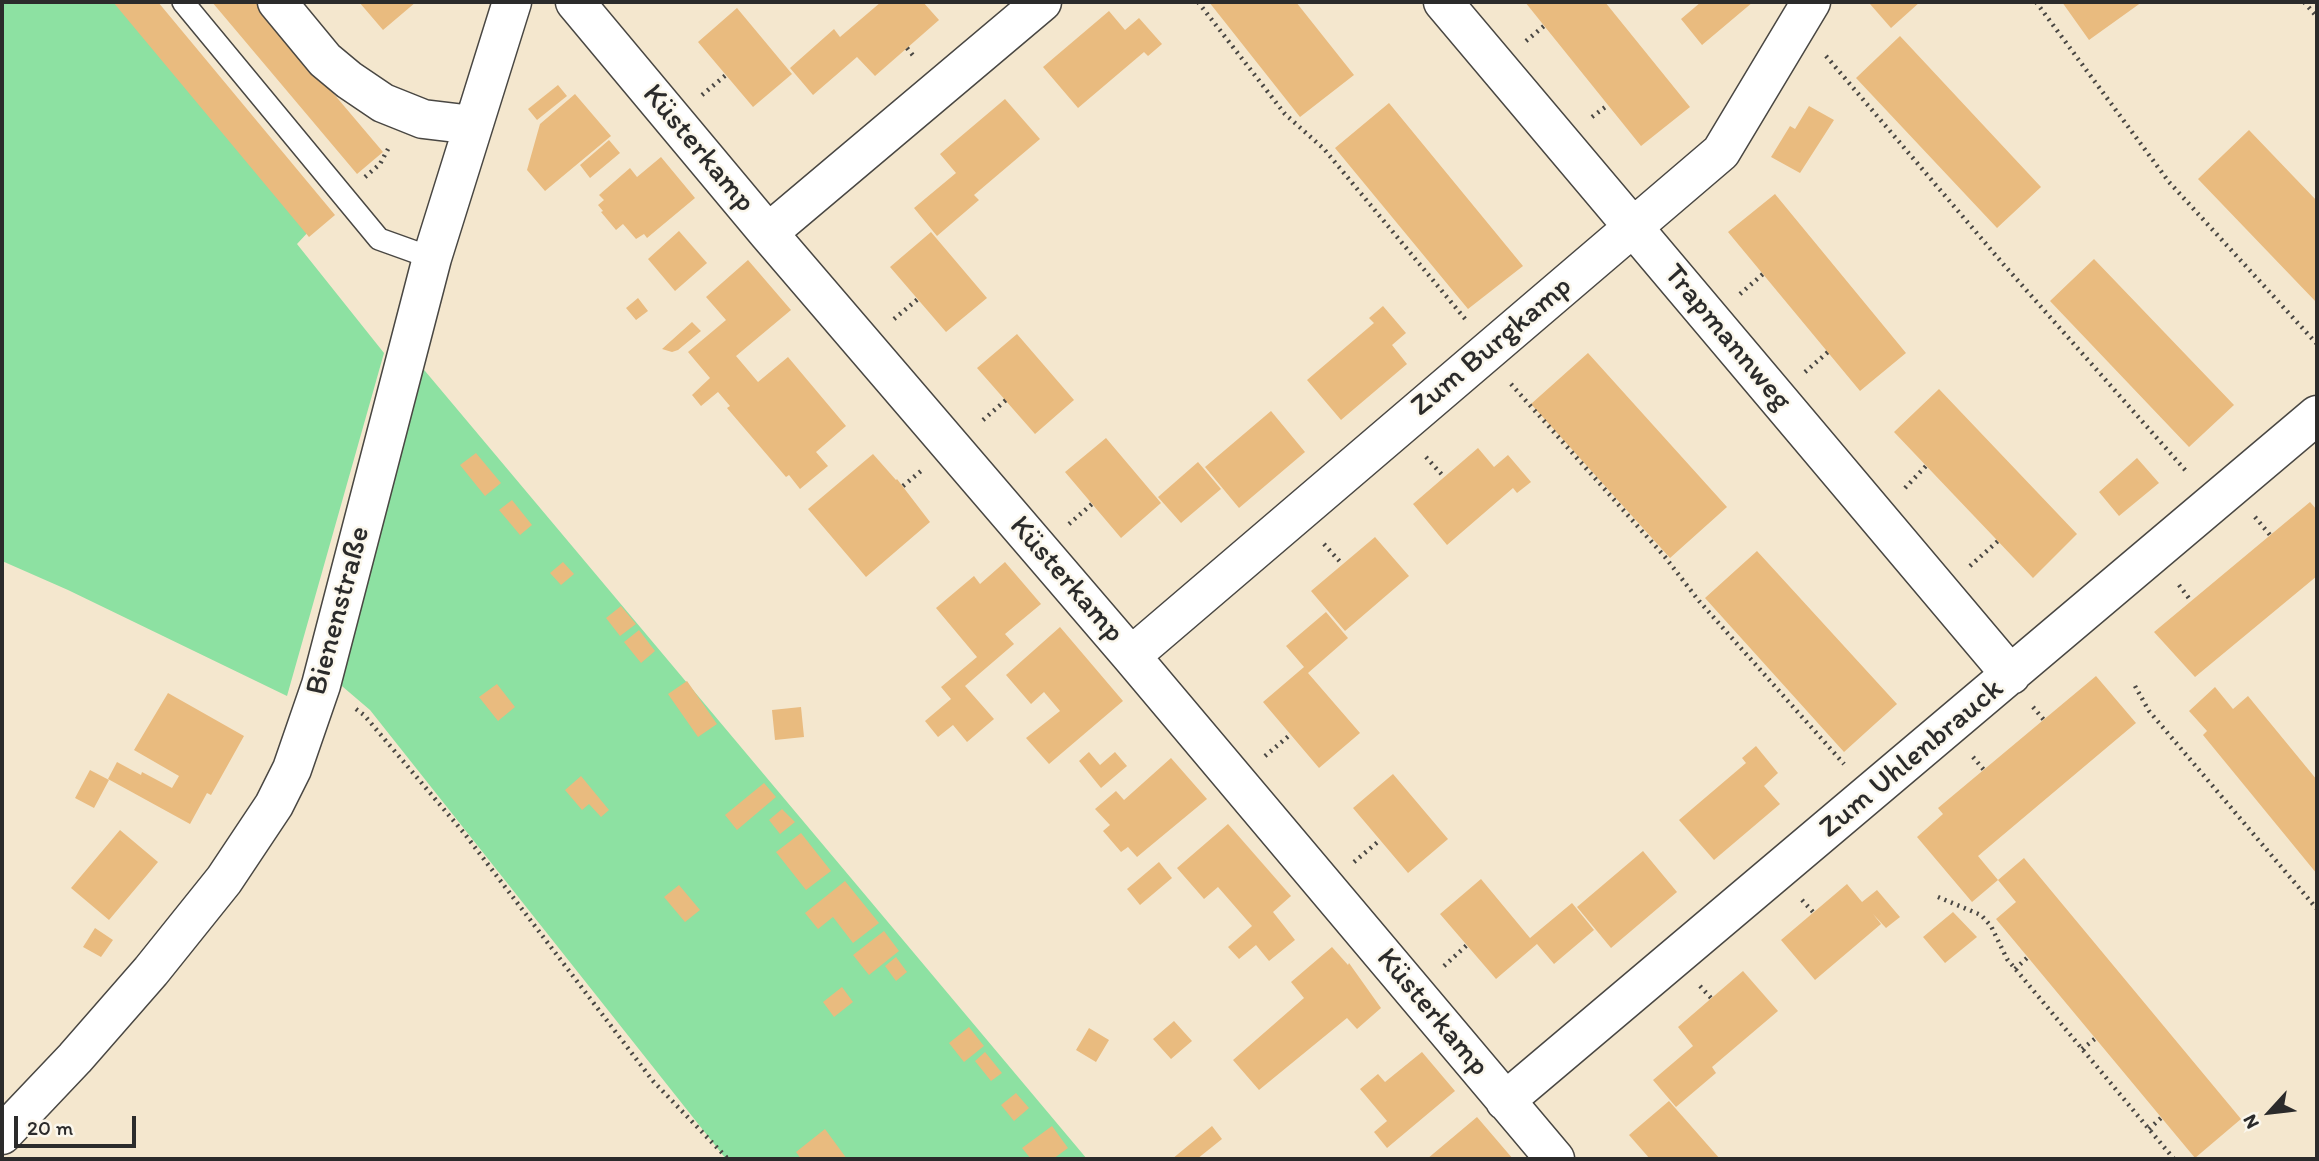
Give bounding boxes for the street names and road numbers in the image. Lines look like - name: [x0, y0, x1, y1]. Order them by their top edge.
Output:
- street label: Küsterkamp: [634, 78, 762, 220]
- street label: Trapmannweg: [1655, 257, 1799, 419]
- street label: Zum Burgkamp: [1404, 269, 1580, 425]
- street label: Küsterkamp: [1001, 509, 1131, 651]
- street label: Bienenstraße: [299, 523, 379, 699]
- street label: Zum Uhlenbrauck: [1813, 671, 2011, 847]
- street label: Küsterkamp: [1368, 942, 1496, 1084]

